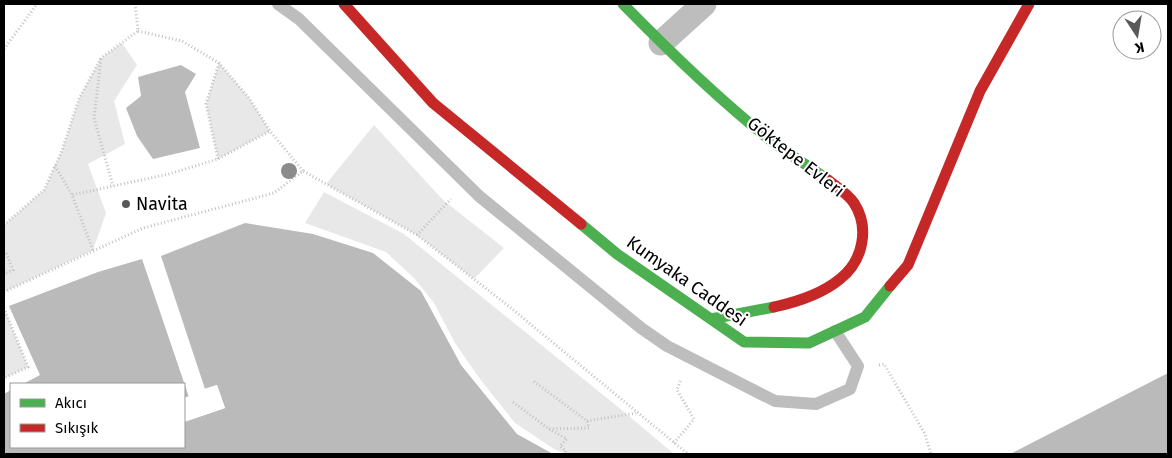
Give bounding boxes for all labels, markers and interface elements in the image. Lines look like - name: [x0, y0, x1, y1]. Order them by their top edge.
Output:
- north arrow: [1112, 10, 1162, 60]
- text: K: [1132, 38, 1146, 57]
- street label: Göktepe Evleri: [743, 112, 849, 202]
- place label: Navita: [136, 193, 188, 215]
- marker: Navita: [120, 198, 132, 210]
- street label: Kumyaka Caddesi: [622, 231, 752, 331]
- legend: [10, 383, 185, 448]
- text: Akıcı: [55, 394, 87, 412]
- text: Sıkışık: [55, 419, 99, 437]

